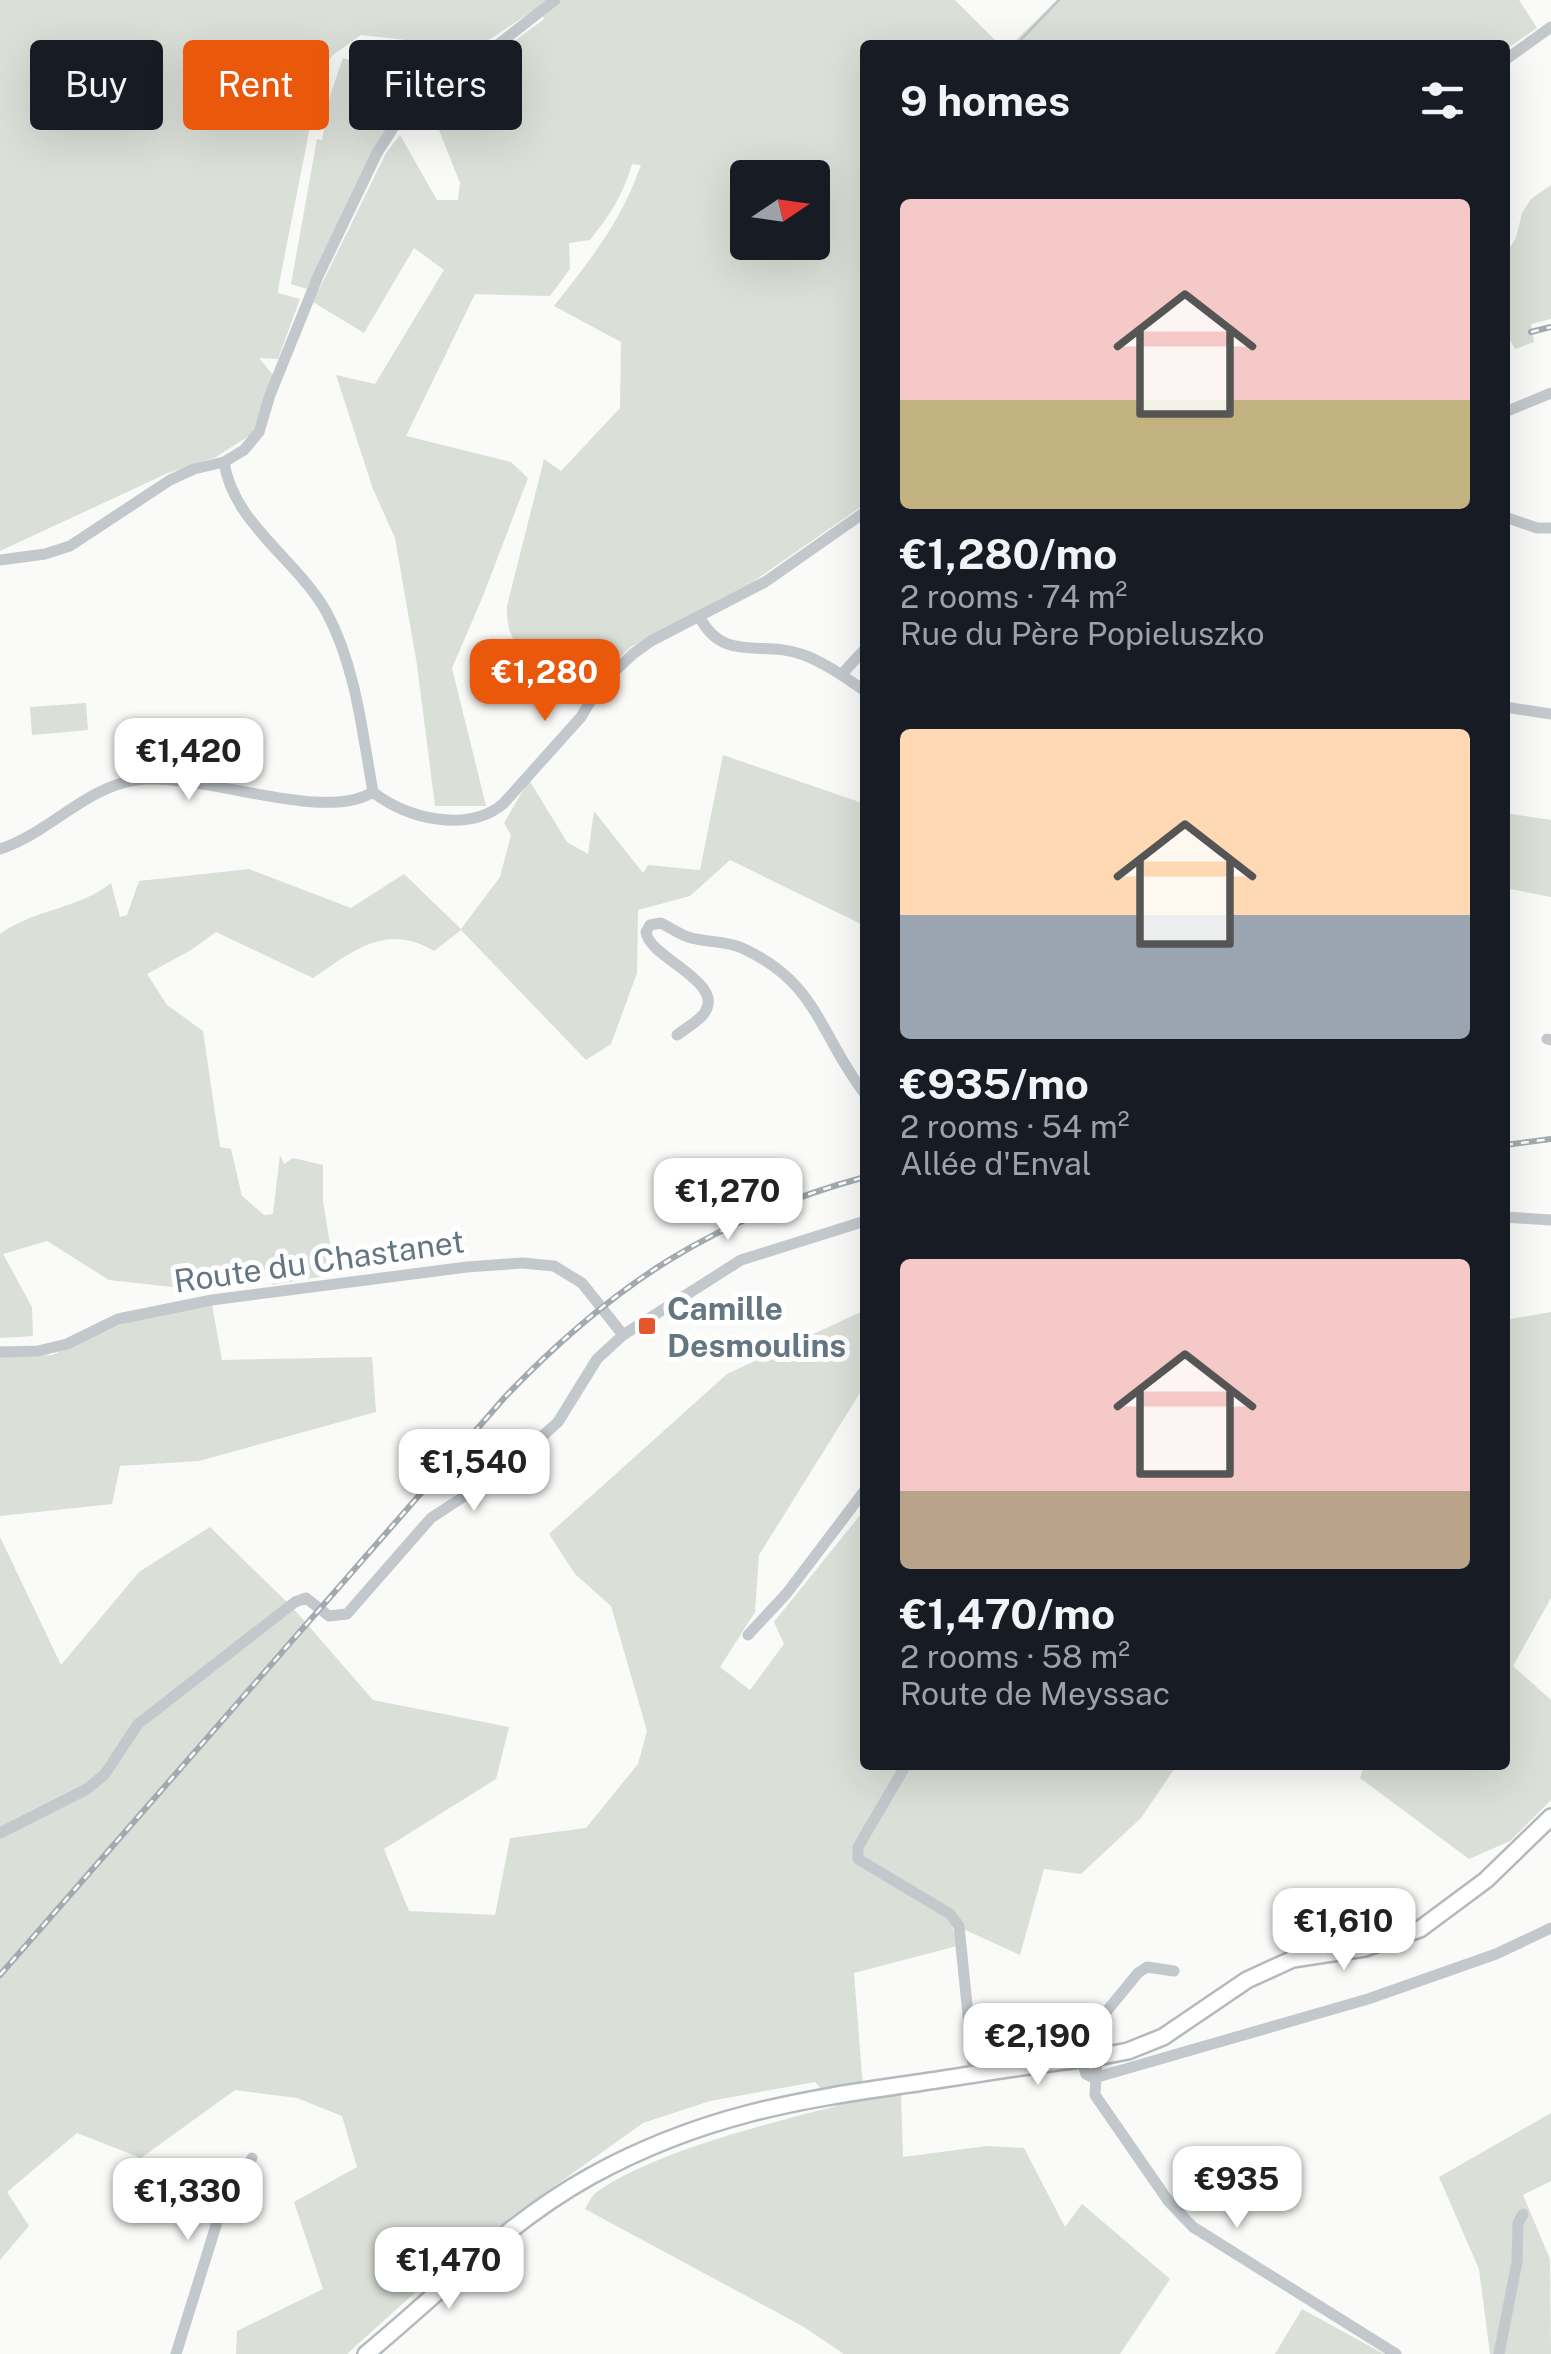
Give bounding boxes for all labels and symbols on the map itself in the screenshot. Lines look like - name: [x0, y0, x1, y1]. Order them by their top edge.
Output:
- north arrow: [730, 160, 830, 260]
- pin: €1,280: [464, 639, 626, 724]
- pin: €1,420: [108, 718, 270, 803]
- pin: €1,270: [647, 1158, 809, 1243]
- street label: Route du Chastanet: [172, 1222, 466, 1300]
- place label: Camille Desmoulins: [667, 1290, 846, 1364]
- marker: Camille Desmoulins: [636, 1315, 658, 1337]
- pin: €1,540: [393, 1429, 555, 1514]
- pin: €1,610: [1263, 1888, 1425, 1973]
- pin: €2,190: [957, 2003, 1119, 2088]
- pin: €935: [1178, 2146, 1296, 2231]
- pin: €1,330: [107, 2158, 269, 2243]
- pin: €1,470: [368, 2227, 530, 2312]

